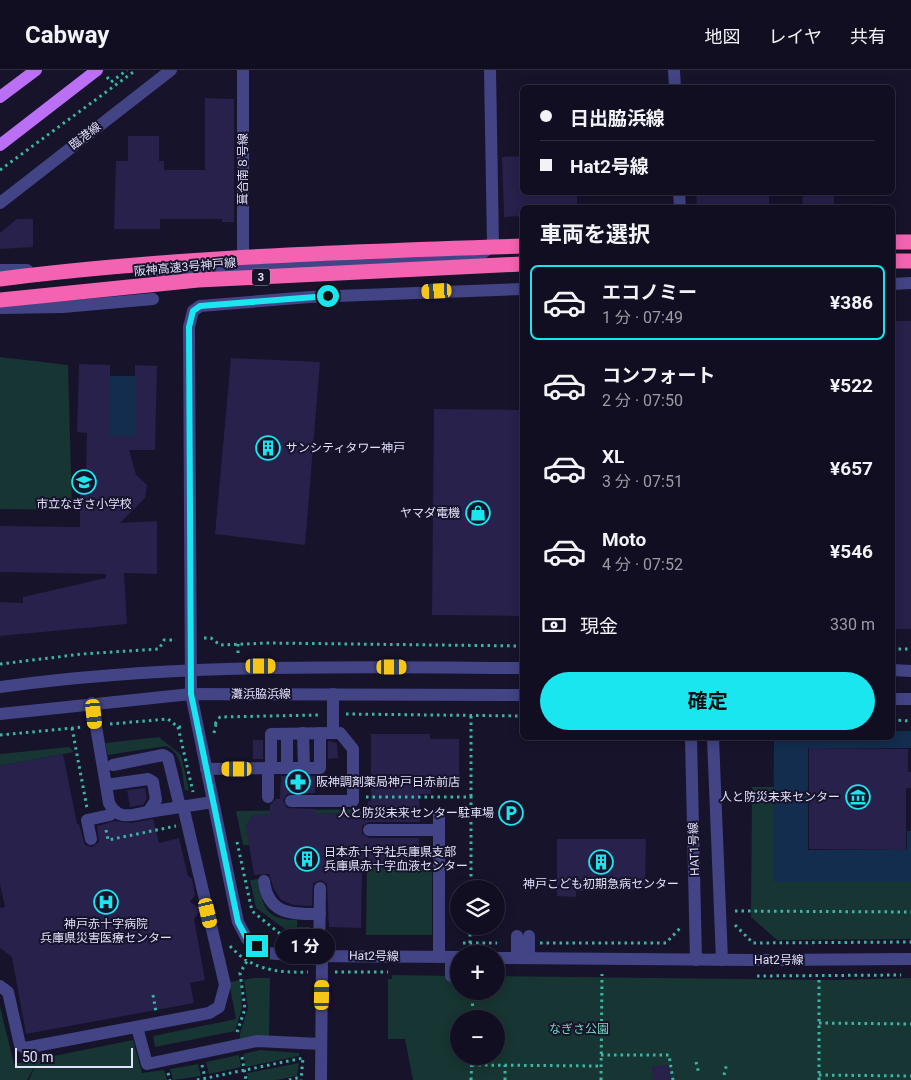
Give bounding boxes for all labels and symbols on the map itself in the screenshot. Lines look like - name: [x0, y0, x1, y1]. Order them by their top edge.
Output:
- street label: 臨港線: [67, 119, 103, 153]
- street label: 葺合南８号線: [236, 133, 250, 205]
- street label: 阪神高速3号神戸線: [133, 256, 237, 278]
- road number: 3: [252, 268, 270, 286]
- car: [421, 283, 452, 299]
- route start: [317, 285, 339, 307]
- building icon: サンシティタワー神戸: [255, 435, 281, 461]
- place label: サンシティタワー神戸: [286, 441, 405, 455]
- school or university icon: 市立なぎさ小学校: [71, 469, 97, 495]
- place label: 市立なぎさ小学校: [36, 497, 132, 511]
- shop icon: ヤマダ電機: [465, 500, 491, 526]
- place label: ヤマダ電機: [400, 506, 460, 520]
- car: [246, 659, 276, 674]
- car: [377, 660, 407, 675]
- street label: 灘浜脇浜線: [231, 687, 291, 701]
- car: [84, 698, 103, 730]
- car: [222, 762, 252, 777]
- pharmacy icon: 阪神調剤薬局神戸日赤前店: [285, 769, 311, 795]
- place label: 阪神調剤薬局神戸日赤前店: [316, 775, 460, 789]
- museum icon: 人と防災未来センター: [845, 784, 871, 810]
- place label: 人と防災未来センター: [720, 790, 840, 804]
- parking icon: 人と防災未来センター駐車場: [498, 800, 524, 826]
- place label: 人と防災未来センター駐車場: [338, 806, 494, 820]
- street label: HAT1号線: [686, 822, 702, 876]
- place label: 日本赤十字社兵庫県支部 兵庫県赤十字血液センター: [324, 845, 468, 873]
- building icon: 日本赤十字社兵庫県支部 兵庫県赤十字血液センター: [294, 846, 320, 872]
- building icon: 神戸こども初期急病センター: [588, 849, 614, 875]
- place label: 神戸こども初期急病センター: [523, 877, 679, 891]
- hospital icon: 神戸赤十字病院 兵庫県災害医療センター: [93, 889, 119, 915]
- car: [197, 897, 218, 929]
- place label: 神戸赤十字病院 兵庫県災害医療センター: [40, 917, 172, 945]
- callout: 1 分: [274, 928, 334, 964]
- route end: [246, 935, 268, 957]
- street label: Hat2号線: [349, 949, 399, 963]
- street label: Hat2号線: [754, 953, 804, 967]
- car: [314, 980, 329, 1010]
- park label: なぎさ公園: [549, 1022, 609, 1036]
- scale bar: [15, 1045, 132, 1068]

